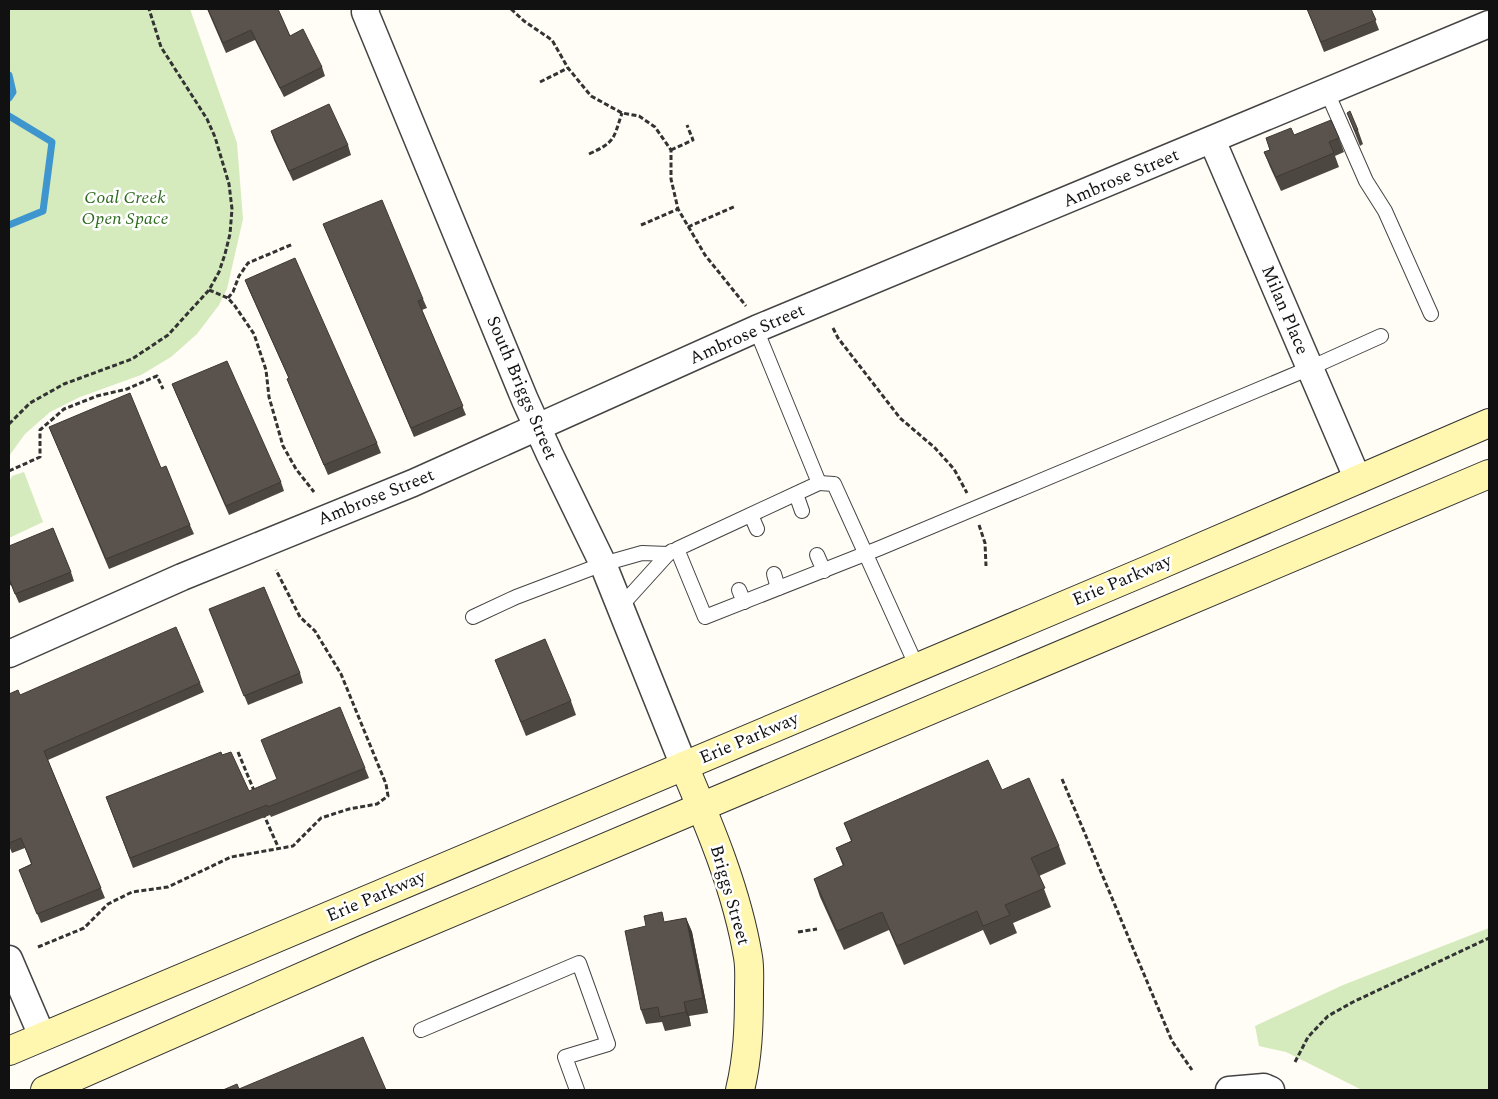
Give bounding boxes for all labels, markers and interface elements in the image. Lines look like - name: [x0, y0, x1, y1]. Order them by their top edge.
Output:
- street label: Ambrose Street: [1059, 141, 1183, 215]
- park label: Coal Creek Open Space: [82, 184, 168, 232]
- street label: Milan Place: [1254, 261, 1316, 359]
- street label: Ambrose Street: [685, 296, 809, 372]
- street label: South Briggs Street: [479, 312, 565, 464]
- street label: Ambrose Street: [313, 461, 439, 533]
- street label: Erie Parkway: [1068, 546, 1177, 613]
- street label: Erie Parkway: [695, 704, 804, 771]
- street label: Briggs Street: [703, 842, 757, 948]
- street label: Erie Parkway: [322, 862, 431, 929]

